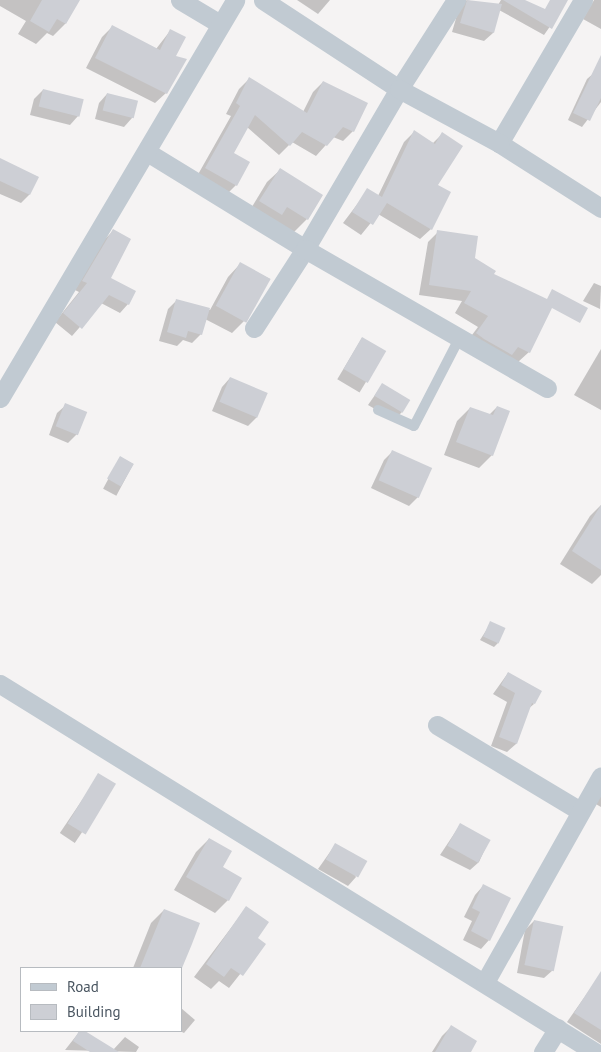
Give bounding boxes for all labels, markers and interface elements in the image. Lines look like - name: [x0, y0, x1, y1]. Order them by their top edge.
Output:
- legend: [20, 967, 182, 1032]
- text: Road: [67, 977, 99, 996]
- text: Building: [67, 1002, 121, 1021]

